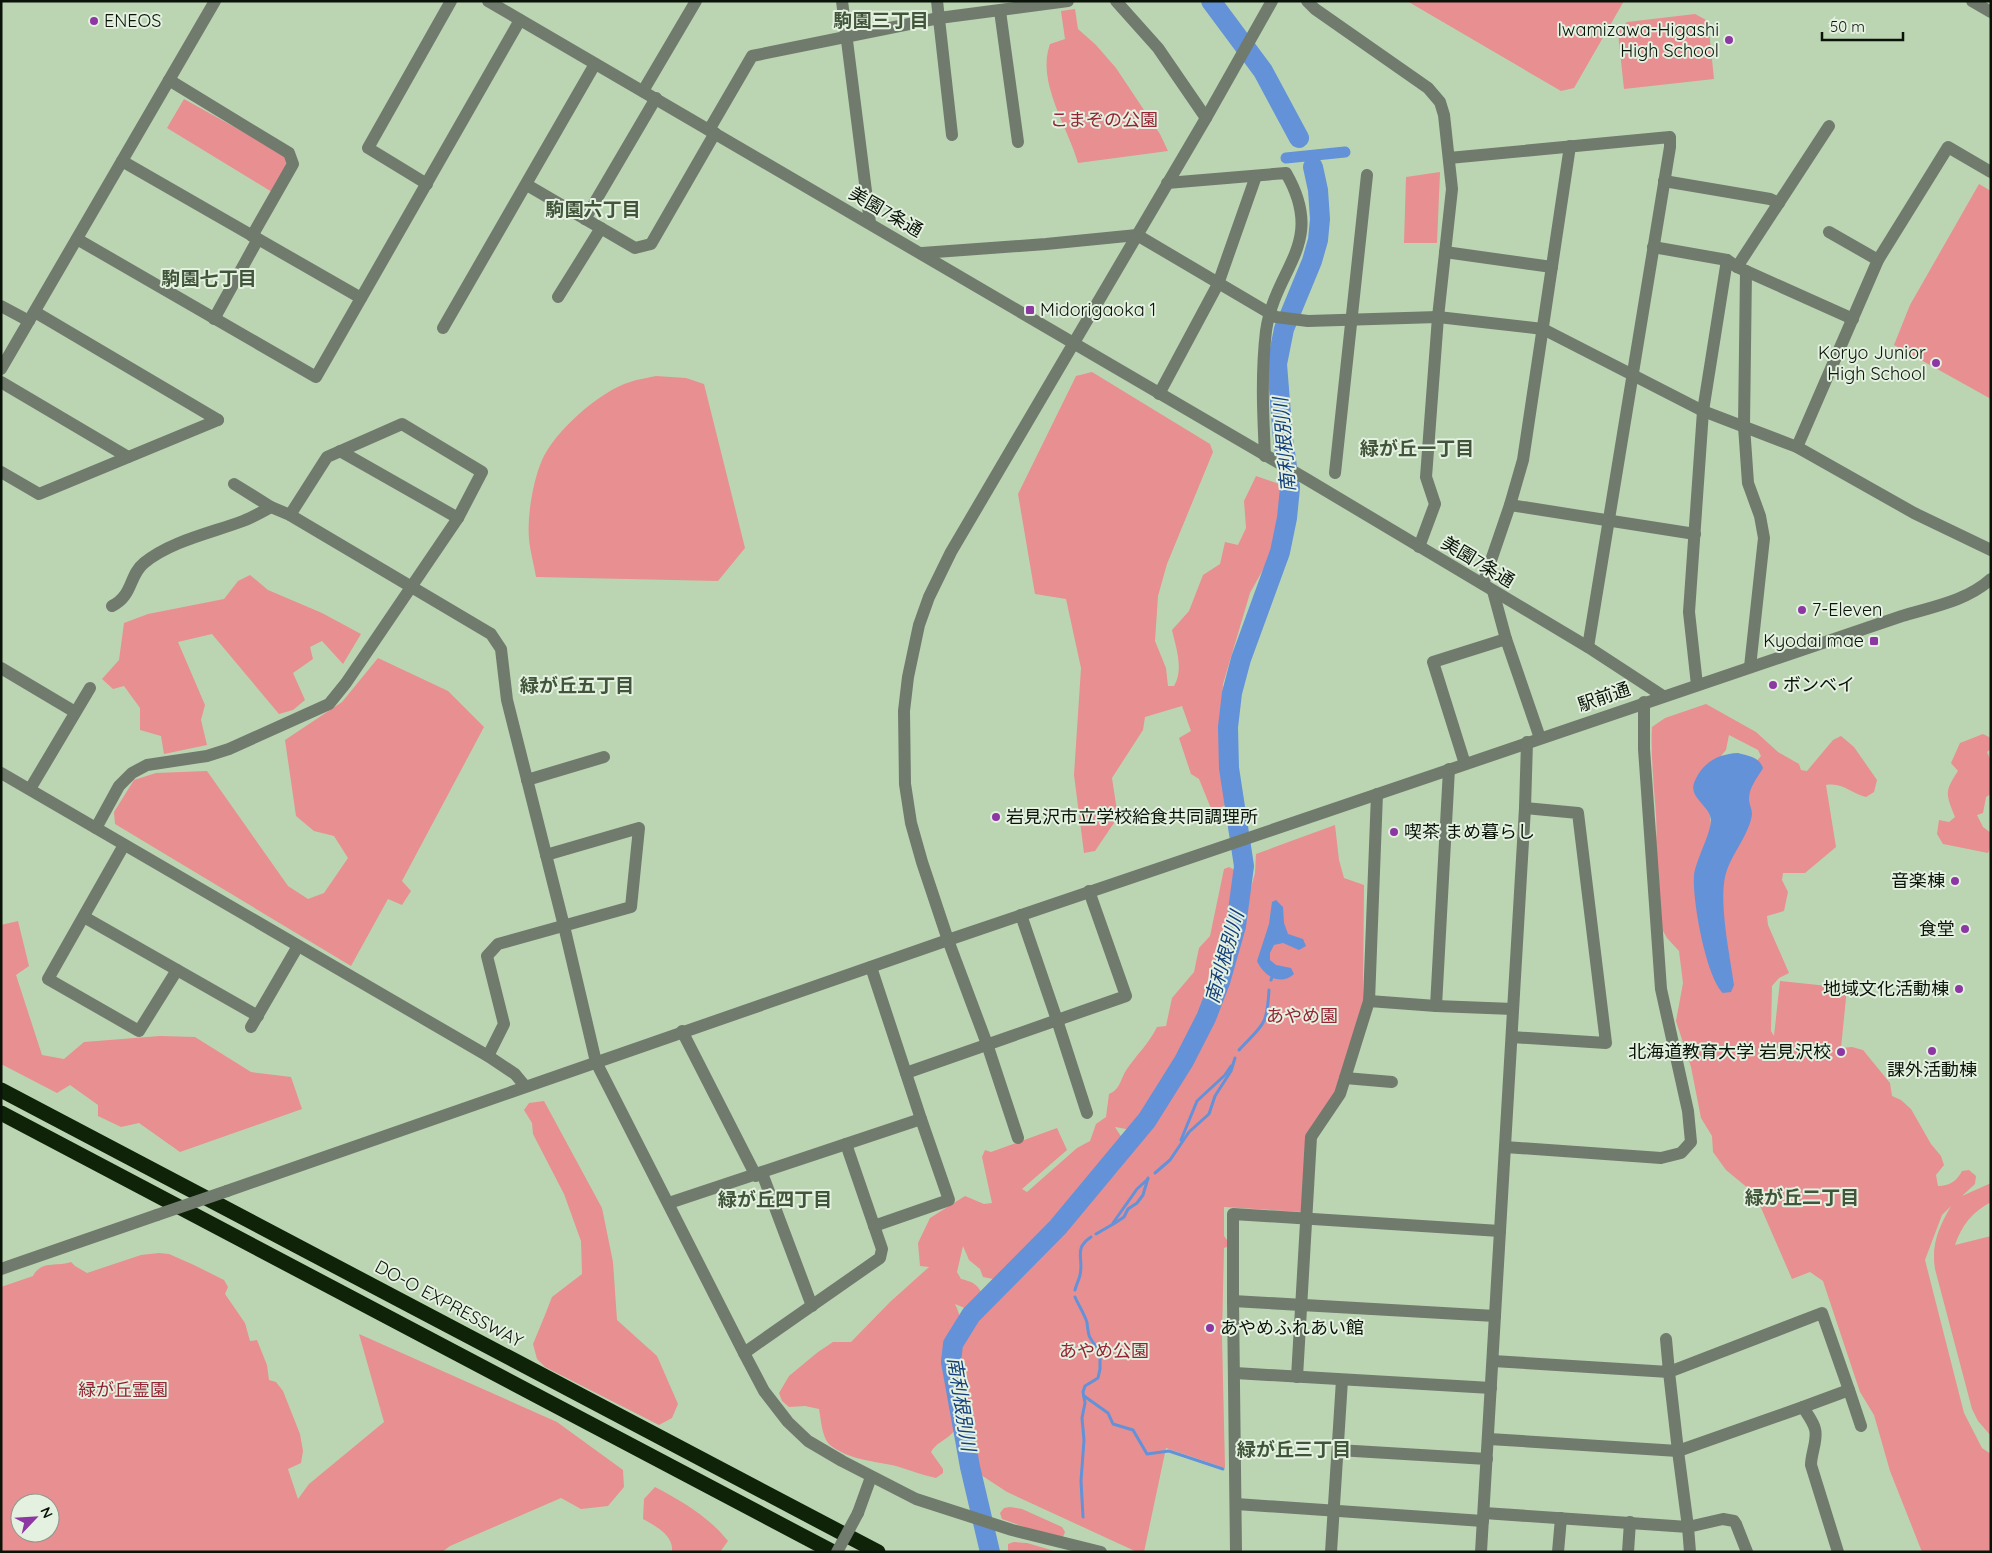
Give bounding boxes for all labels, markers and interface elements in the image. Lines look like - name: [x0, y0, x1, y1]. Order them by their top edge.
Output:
- district label: 駒園三丁目: [833, 8, 929, 32]
- place label: ENEOS: [104, 9, 161, 32]
- scale bar: [1822, 10, 1903, 42]
- marker: ENEOS: [88, 15, 100, 27]
- text: 50 m: [1830, 17, 1865, 36]
- place label: Iwamizawa-Higashi High School: [1557, 18, 1719, 62]
- marker: Iwamizawa-Higashi High School: [1723, 34, 1735, 46]
- park label: こまぞの公園: [1050, 108, 1158, 131]
- street label: 美園7条通: [845, 181, 927, 242]
- district label: 駒園六丁目: [545, 197, 641, 221]
- district label: 駒園七丁目: [161, 266, 257, 290]
- place label: Midorigaoka 1: [1040, 298, 1156, 321]
- marker: Midorigaoka 1: [1024, 304, 1036, 316]
- place label: Koryo Junior High School: [1818, 341, 1926, 385]
- marker: Koryo Junior High School: [1930, 357, 1942, 369]
- water label: 南利根別川: [1268, 395, 1300, 493]
- district label: 緑が丘一丁目: [1360, 436, 1474, 460]
- street label: 美園7条通: [1438, 531, 1519, 592]
- place label: 7-Eleven: [1812, 598, 1883, 621]
- marker: 7-Eleven: [1796, 604, 1808, 616]
- place label: Kyodai mae: [1763, 629, 1864, 652]
- marker: Kyodai mae: [1868, 635, 1880, 647]
- district label: 緑が丘五丁目: [520, 673, 634, 697]
- place label: ボンベイ: [1783, 673, 1855, 696]
- street label: 駅前通: [1575, 677, 1633, 716]
- marker: ボンベイ: [1767, 679, 1779, 691]
- place label: 岩見沢市立学校給食共同調理所: [1006, 805, 1258, 828]
- marker: 岩見沢市立学校給食共同調理所: [990, 811, 1002, 823]
- place label: 喫茶 まめ暮らし: [1404, 820, 1535, 843]
- marker: 喫茶 まめ暮らし: [1388, 826, 1400, 838]
- place label: 音楽棟: [1891, 869, 1945, 892]
- marker: 音楽棟: [1949, 875, 1961, 887]
- water label: 南利根別川: [1199, 906, 1249, 1006]
- place label: 食堂: [1919, 917, 1955, 940]
- marker: 食堂: [1959, 923, 1971, 935]
- place label: 地域文化活動棟: [1823, 977, 1949, 1000]
- marker: 地域文化活動棟: [1953, 983, 1965, 995]
- park label: あやめ園: [1266, 1004, 1338, 1027]
- place label: 北海道教育大学 岩見沢校: [1628, 1040, 1831, 1063]
- marker: 課外活動棟: [1926, 1045, 1938, 1057]
- marker: 北海道教育大学 岩見沢校: [1835, 1046, 1847, 1058]
- place label: 課外活動棟: [1887, 1058, 1977, 1081]
- district label: 緑が丘二丁目: [1745, 1185, 1859, 1209]
- district label: 緑が丘四丁目: [718, 1187, 832, 1211]
- street label: DO-O EXPRESSWAY: [371, 1255, 527, 1352]
- place label: あやめふれあい館: [1220, 1316, 1364, 1339]
- marker: あやめふれあい館: [1204, 1322, 1216, 1334]
- park label: あやめ公園: [1059, 1339, 1149, 1362]
- water label: 南利根別川: [943, 1355, 982, 1455]
- park label: 緑が丘霊園: [78, 1378, 168, 1401]
- district label: 緑が丘三丁目: [1237, 1437, 1351, 1461]
- north arrow: [10, 1493, 60, 1543]
- text: N: [36, 1504, 57, 1521]

